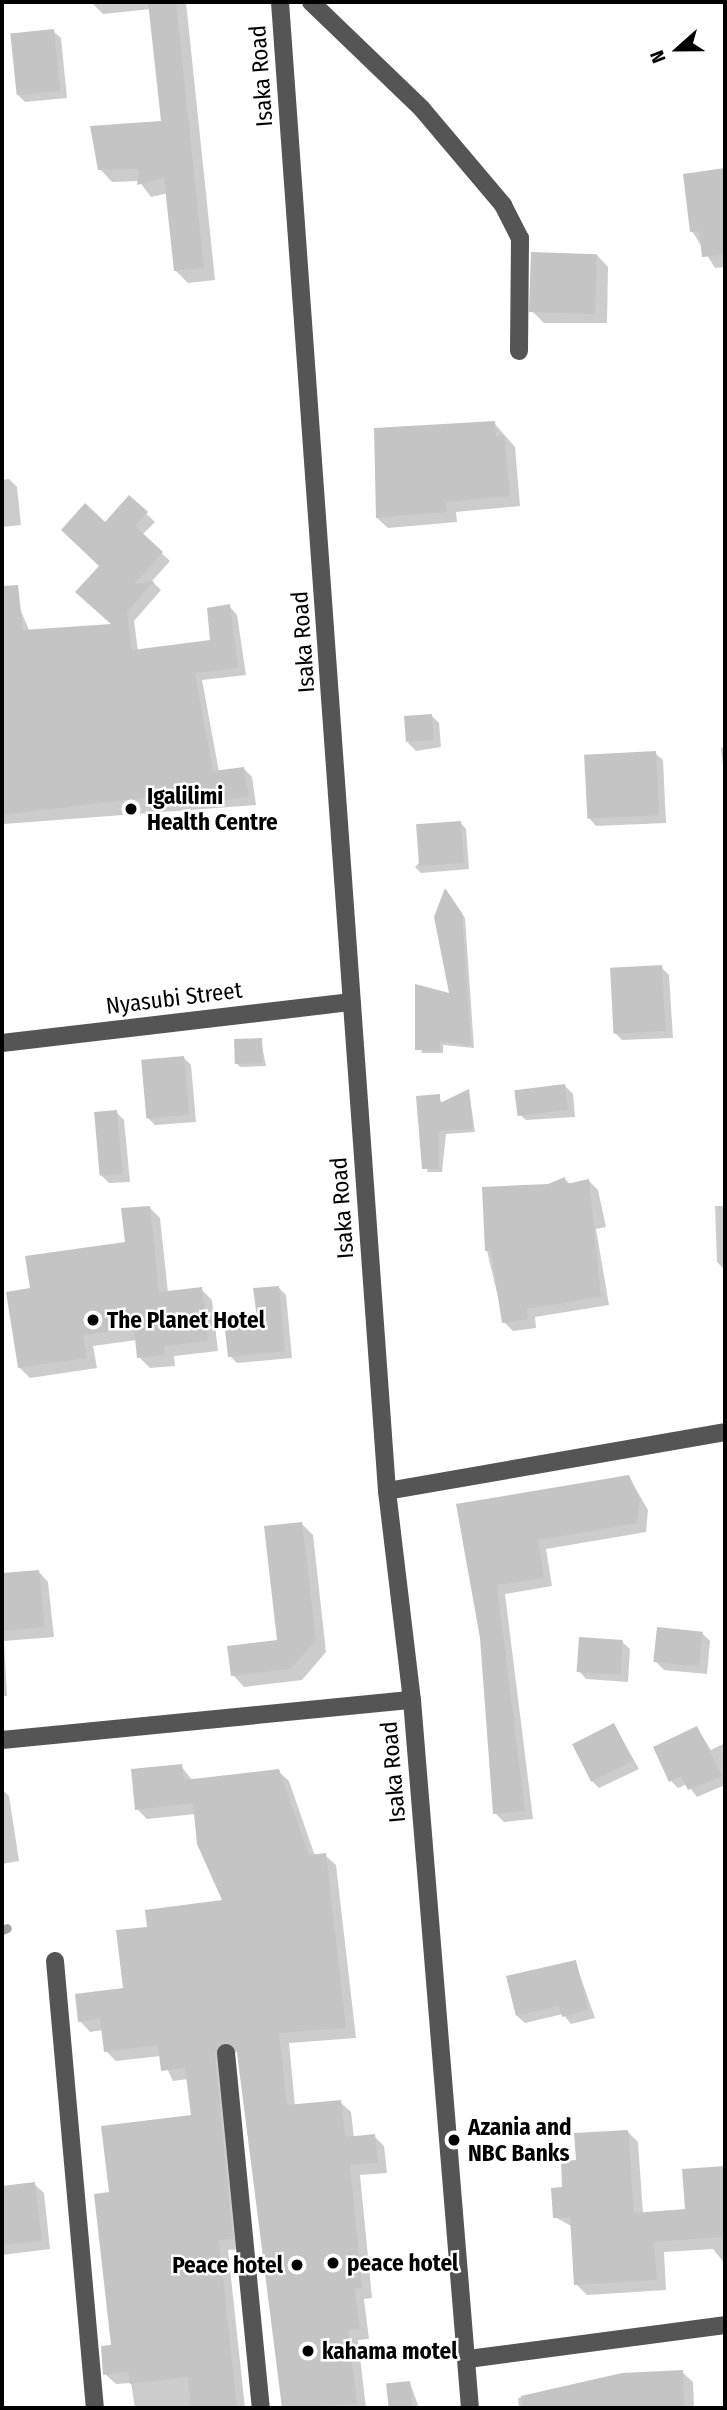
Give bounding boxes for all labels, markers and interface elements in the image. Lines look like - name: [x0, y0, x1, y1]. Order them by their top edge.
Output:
- north arrow: [643, 14, 713, 84]
- street label: Isaka Road: [244, 24, 278, 128]
- text: N: [645, 47, 671, 66]
- street label: Isaka Road: [286, 590, 320, 694]
- place label: Igalilimi Health Centre: [147, 782, 278, 836]
- marker: Igalilimi Health Centre: [121, 799, 141, 819]
- street label: Nyasubi Street: [104, 976, 244, 1020]
- street label: Isaka Road: [325, 1156, 359, 1260]
- place label: The Planet Hotel: [107, 1306, 265, 1334]
- marker: The Planet Hotel: [85, 1312, 101, 1328]
- street label: Isaka Road: [375, 1720, 411, 1824]
- place label: Azania and NBC Banks: [468, 2113, 572, 2167]
- marker: Azania and NBC Banks: [446, 2132, 462, 2148]
- place label: peace hotel: [347, 2249, 458, 2277]
- place label: Peace hotel: [172, 2251, 283, 2279]
- marker: peace hotel: [325, 2255, 341, 2271]
- marker: Peace hotel: [289, 2257, 305, 2273]
- place label: kahama motel: [322, 2337, 457, 2365]
- marker: kahama motel: [300, 2343, 316, 2359]

